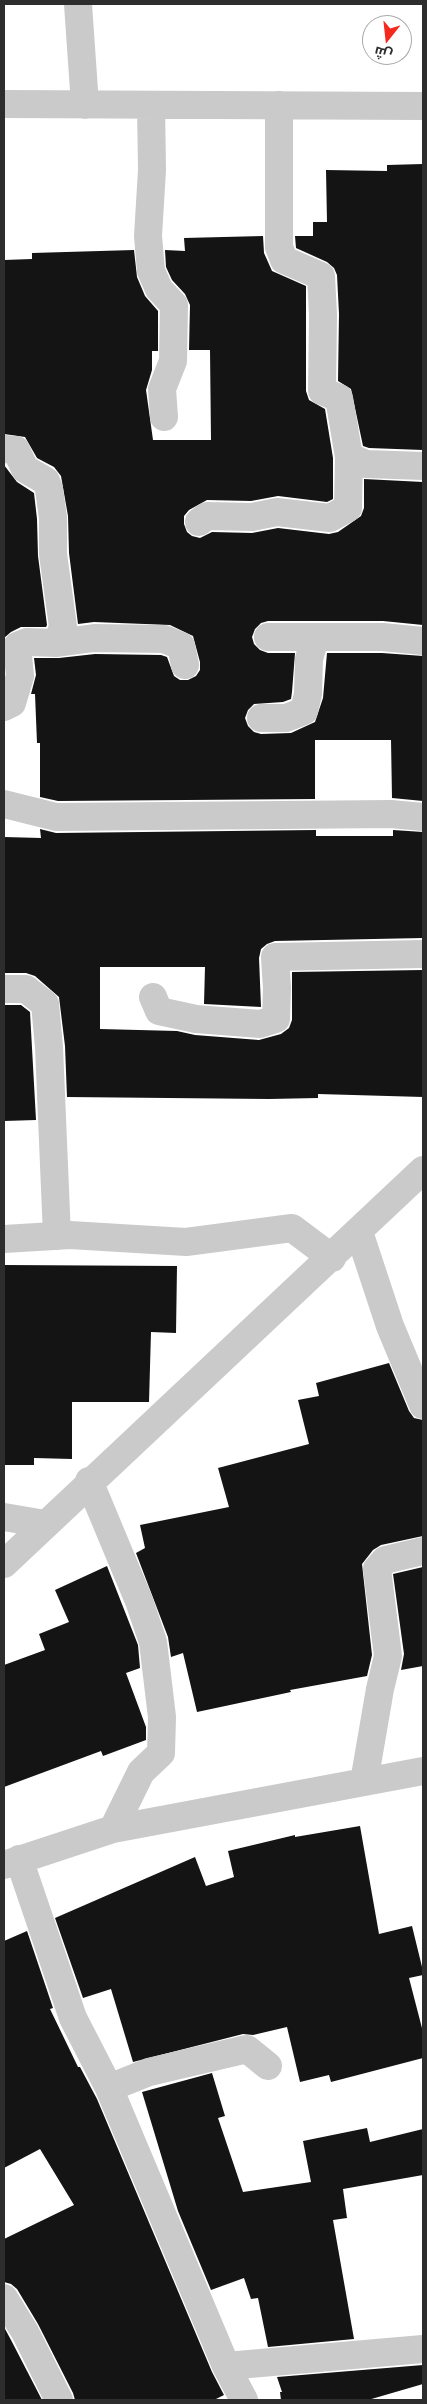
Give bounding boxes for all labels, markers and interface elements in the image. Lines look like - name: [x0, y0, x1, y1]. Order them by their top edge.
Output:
- north arrow: [362, 15, 412, 65]
- text: ش: [372, 42, 394, 65]

